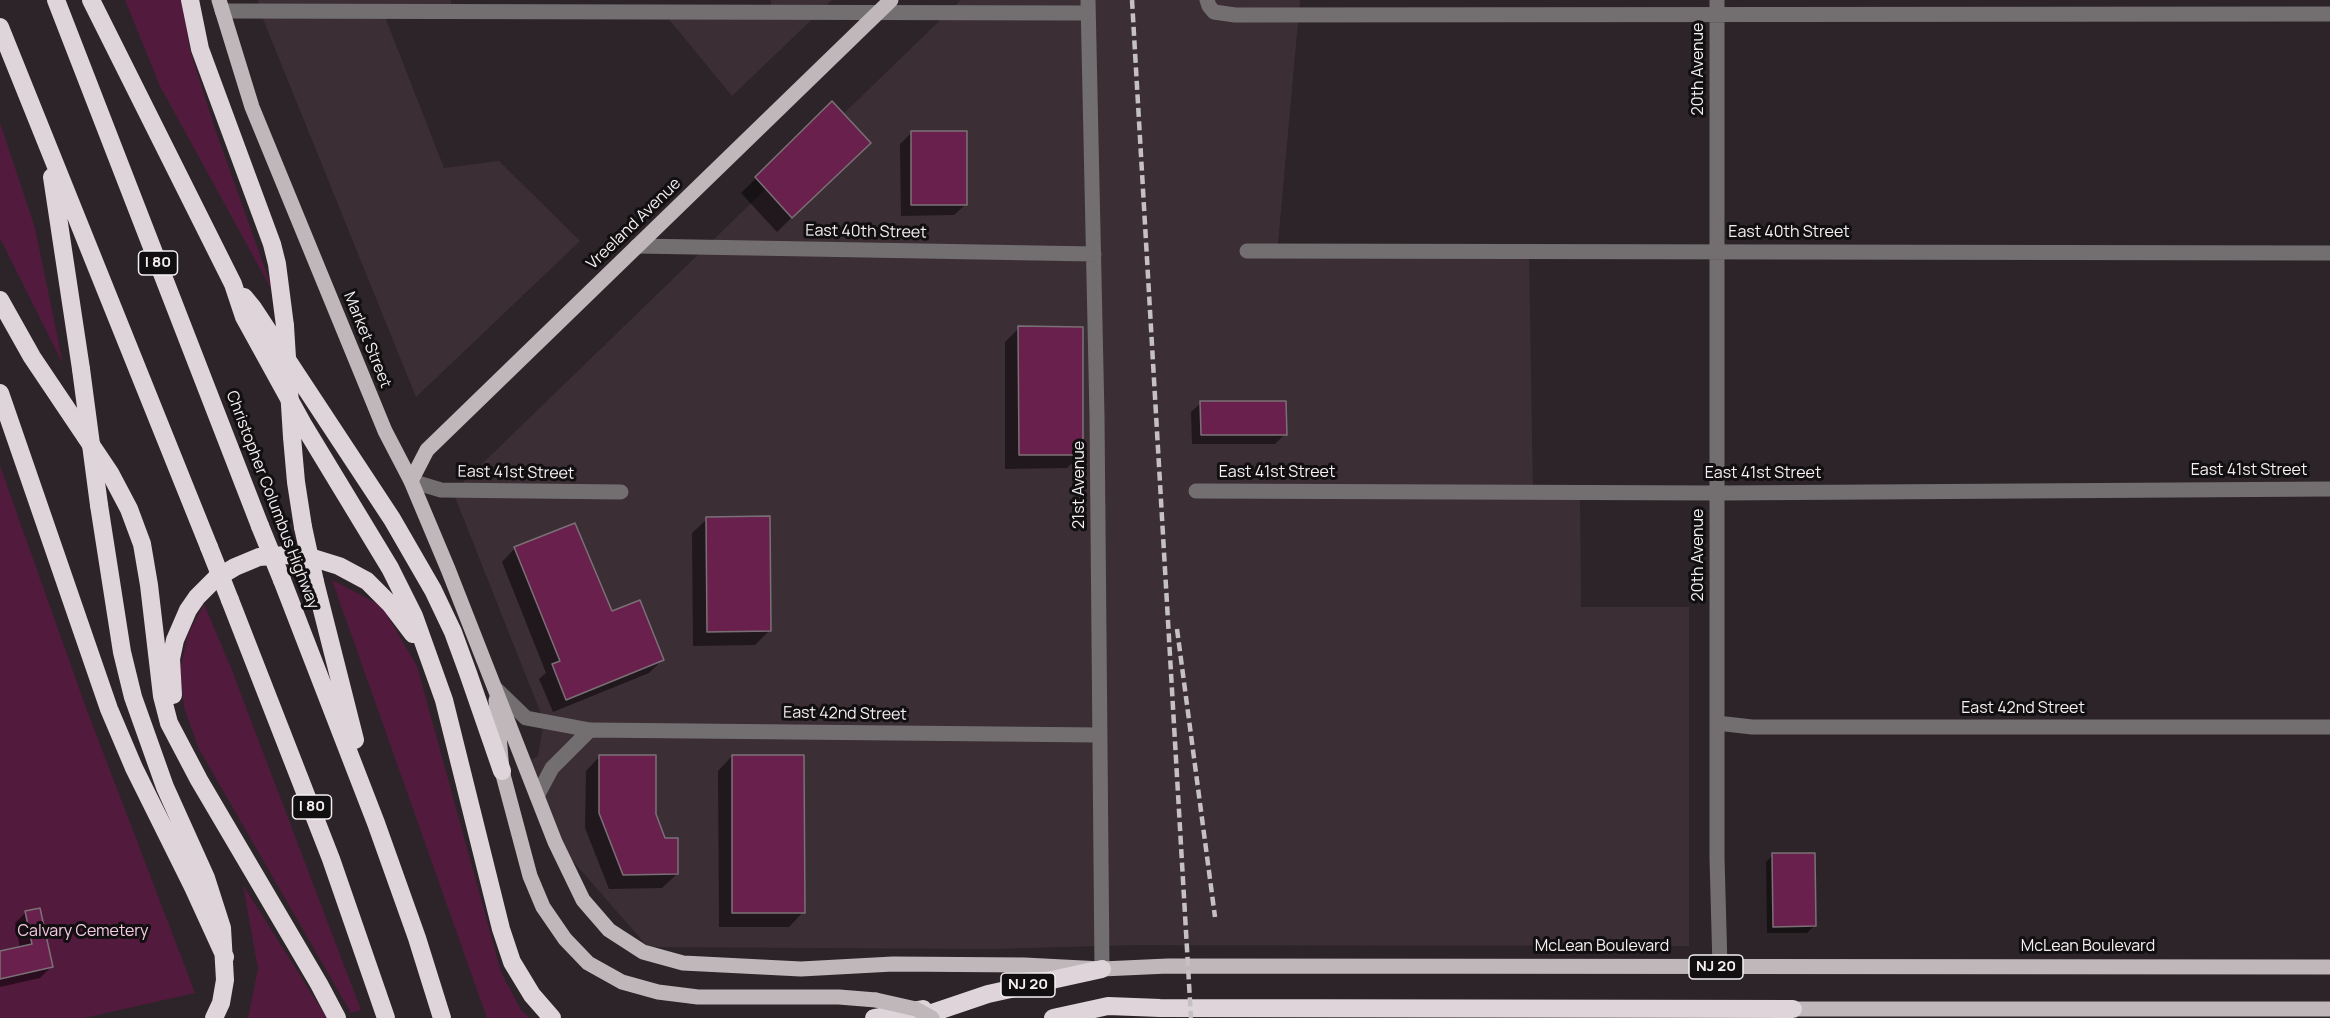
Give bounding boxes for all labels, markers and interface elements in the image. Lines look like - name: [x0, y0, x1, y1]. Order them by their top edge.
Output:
- street label: 20th Avenue: [1689, 23, 1709, 115]
- street label: Vreeland Avenue: [583, 174, 685, 274]
- street label: East 40th Street: [805, 221, 927, 243]
- street label: East 40th Street: [1728, 223, 1850, 243]
- road number: I 80: [138, 251, 178, 275]
- street label: Market Street: [339, 289, 395, 391]
- street label: Christopher Columbus Highway: [221, 388, 323, 612]
- street label: 21st Avenue: [1070, 441, 1090, 529]
- street label: East 41st Street: [2191, 461, 2307, 481]
- street label: East 41st Street: [457, 462, 575, 484]
- street label: East 41st Street: [1219, 463, 1335, 483]
- street label: East 41st Street: [1705, 464, 1821, 484]
- street label: 20th Avenue: [1689, 509, 1709, 601]
- street label: East 42nd Street: [1961, 699, 2085, 719]
- street label: East 42nd Street: [783, 703, 907, 725]
- road number: I 80: [292, 795, 332, 819]
- park label: Calvary Cemetery: [18, 922, 148, 942]
- street label: McLean Boulevard: [1535, 937, 1669, 957]
- street label: McLean Boulevard: [2021, 937, 2155, 957]
- road number: NJ 20: [1689, 955, 1743, 979]
- road number: NJ 20: [1001, 973, 1055, 997]

